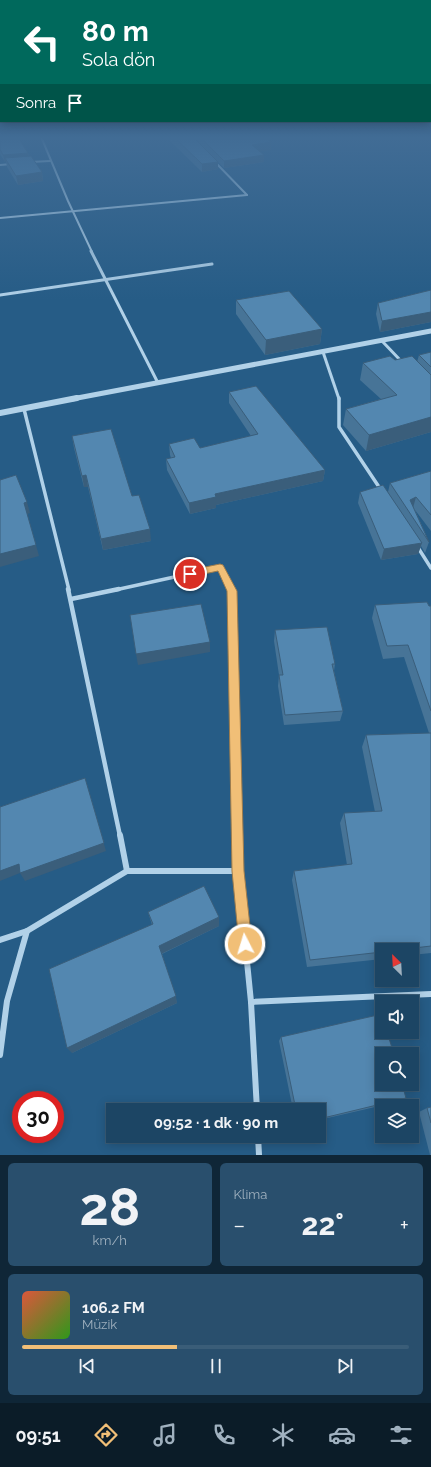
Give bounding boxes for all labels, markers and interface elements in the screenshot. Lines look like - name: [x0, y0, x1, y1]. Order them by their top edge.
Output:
- text: 80 m: [82, 15, 149, 48]
- icon: left: [16, 16, 68, 68]
- text: Sola dön: [82, 49, 155, 70]
- icon: arrive: [64, 92, 86, 114]
- text: Sonra: [16, 94, 56, 112]
- pin: [173, 557, 207, 591]
- icon: arrive: [179, 563, 201, 585]
- position arrow: [224, 923, 266, 965]
- north arrow: [375, 943, 419, 987]
- map controls: [375, 943, 419, 1143]
- button: sound: [375, 995, 419, 1039]
- button: search: [375, 1047, 419, 1091]
- speed limit sign: 30: [12, 1091, 64, 1143]
- button: layers: [375, 1099, 419, 1143]
- text: 09:52 · 1 dk · 90 m: [154, 1114, 278, 1132]
- text: 28: [79, 1176, 140, 1237]
- text: Klima: [234, 1187, 267, 1202]
- text: 22°: [302, 1207, 344, 1242]
- text: −: [234, 1212, 245, 1238]
- text: +: [400, 1212, 409, 1238]
- text: km/h: [93, 1233, 127, 1248]
- text: 106.2 FM: [82, 1299, 145, 1317]
- text: Müzik: [82, 1317, 117, 1332]
- icon: previous: [76, 1355, 98, 1377]
- icon: pause: [205, 1355, 227, 1377]
- icon: next: [334, 1355, 356, 1377]
- icon: directions: [92, 1421, 120, 1449]
- icon: music: [151, 1421, 179, 1449]
- icon: phone: [210, 1421, 238, 1449]
- icon: climate: [269, 1421, 297, 1449]
- icon: car: [328, 1421, 356, 1449]
- icon: filters: [387, 1421, 415, 1449]
- text: 09:51: [16, 1425, 61, 1446]

